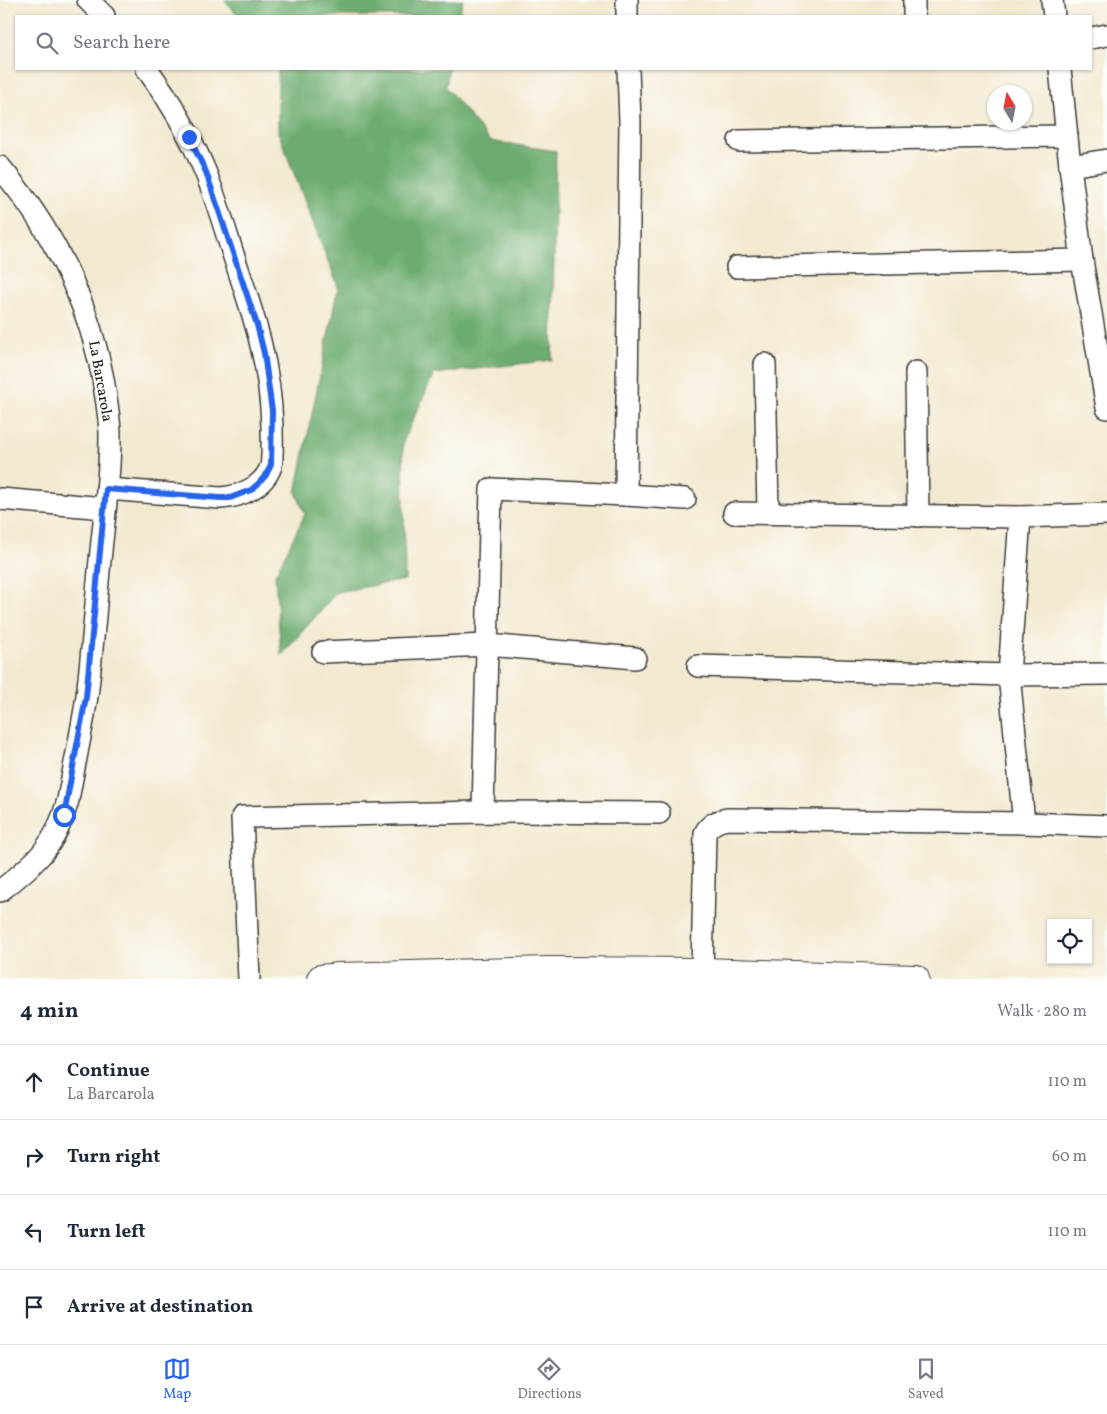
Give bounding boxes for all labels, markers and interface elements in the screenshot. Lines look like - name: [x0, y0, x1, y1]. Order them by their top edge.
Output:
- search box: [15, 15, 1092, 70]
- icon: search: [33, 29, 61, 57]
- text: Search here: [73, 30, 170, 56]
- north arrow: [987, 85, 1032, 130]
- route end: [178, 126, 201, 149]
- street label: La Barcarola: [82, 339, 117, 424]
- route start: [53, 804, 76, 827]
- map controls: [1047, 919, 1092, 964]
- button: locate: [1047, 919, 1092, 964]
- text: 4 min: [20, 997, 79, 1026]
- text: Walk · 280 m: [997, 1001, 1087, 1023]
- text: Continue: [67, 1058, 150, 1084]
- icon: ahead: [20, 1068, 48, 1096]
- text: 110 m: [1048, 1071, 1087, 1093]
- text: La Barcarola: [67, 1084, 155, 1106]
- icon: right: [20, 1143, 48, 1171]
- text: Turn right: [67, 1144, 160, 1170]
- text: 60 m: [1052, 1146, 1087, 1168]
- icon: left: [20, 1218, 48, 1246]
- text: Turn left: [67, 1219, 146, 1245]
- text: 110 m: [1048, 1221, 1087, 1243]
- icon: arrive: [20, 1293, 48, 1321]
- text: Arrive at destination: [67, 1294, 253, 1320]
- tab: Map: [163, 1355, 191, 1404]
- tab: Directions: [517, 1355, 582, 1404]
- tab: Saved: [908, 1355, 944, 1404]

